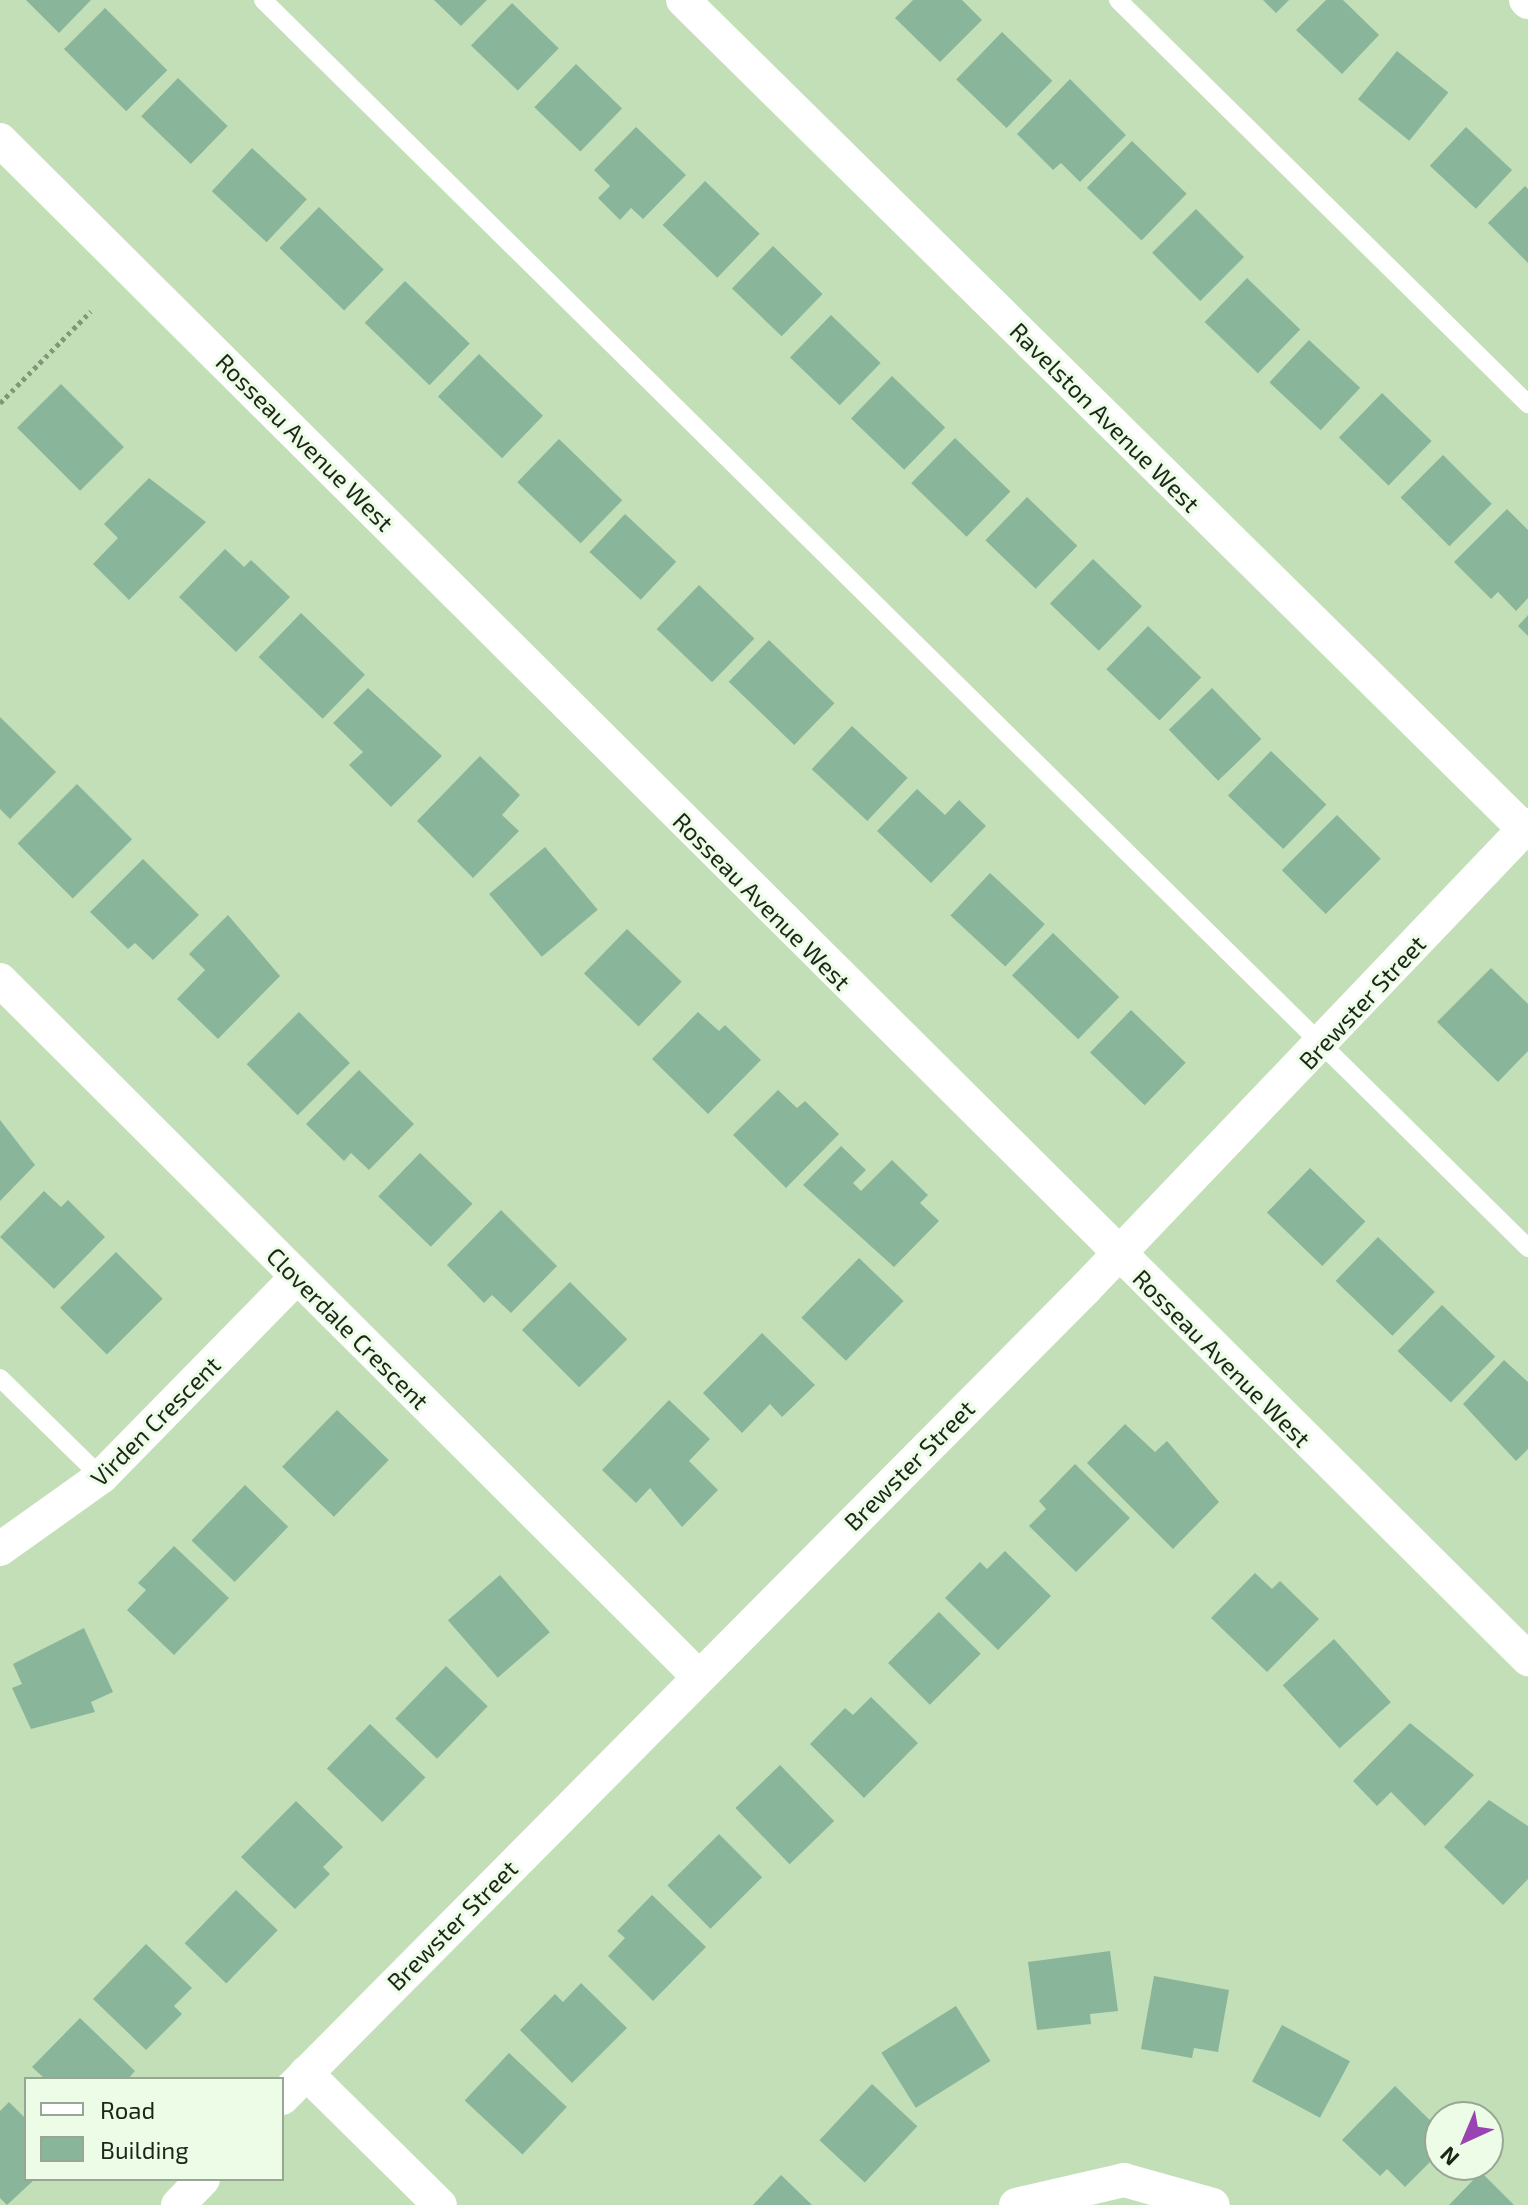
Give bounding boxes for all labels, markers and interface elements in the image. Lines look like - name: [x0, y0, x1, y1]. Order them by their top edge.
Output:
- street label: Ravelston Avenue West: [1004, 316, 1206, 518]
- street label: Rosseau Avenue West: [210, 347, 400, 537]
- street label: Rosseau Avenue West: [667, 806, 857, 996]
- street label: Brewster Street: [1293, 929, 1431, 1075]
- street label: Cloverdale Crescent: [261, 1241, 435, 1415]
- street label: Rosseau Avenue West: [1127, 1263, 1317, 1453]
- street label: Virden Crescent: [84, 1350, 226, 1492]
- street label: Brewster Street: [838, 1394, 980, 1536]
- street label: Brewster Street: [381, 1854, 523, 1996]
- legend: [24, 2077, 284, 2181]
- text: Road: [100, 2095, 155, 2124]
- north arrow: [1424, 2101, 1504, 2181]
- text: Building: [100, 2135, 189, 2164]
- text: N: [1434, 2142, 1463, 2172]

